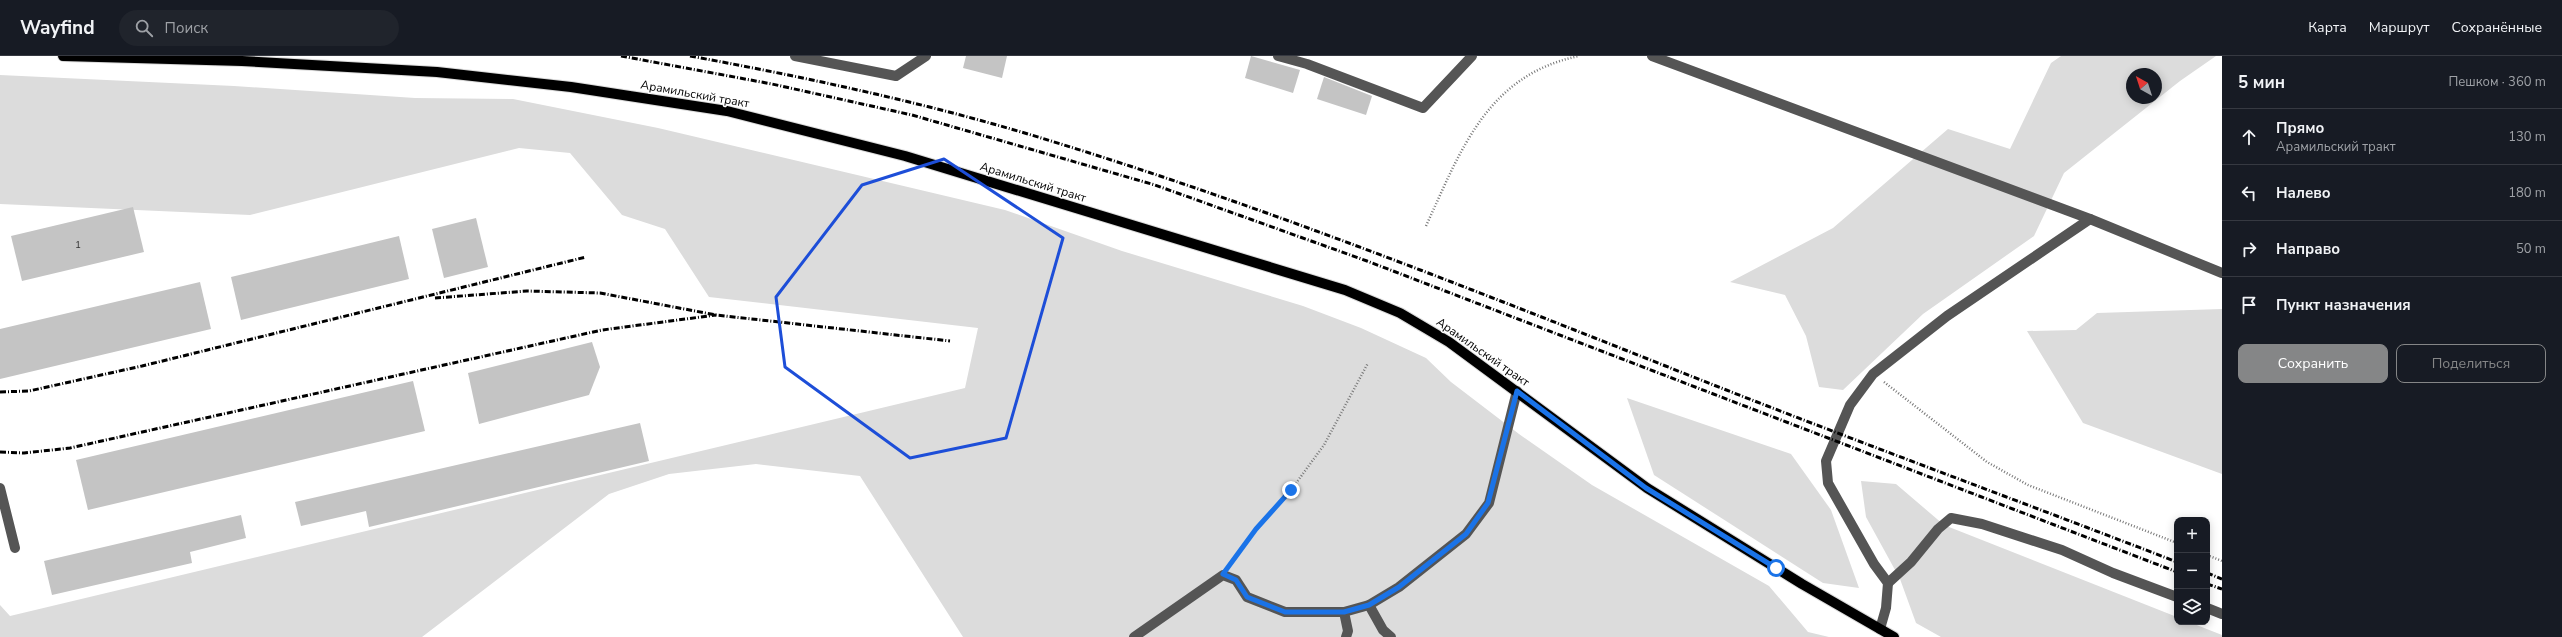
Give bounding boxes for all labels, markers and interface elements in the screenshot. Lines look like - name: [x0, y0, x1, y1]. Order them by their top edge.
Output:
- search box: [119, 10, 399, 46]
- text: Wayfind: [20, 15, 95, 41]
- icon: search: [133, 17, 155, 39]
- text: Поиск: [165, 18, 208, 38]
- text: Карта: [2308, 18, 2347, 37]
- text: Маршрут: [2369, 18, 2430, 37]
- text: Сохранённые: [2452, 18, 2542, 37]
- north arrow: [2126, 68, 2162, 104]
- text: 5 мин: [2238, 71, 2285, 94]
- text: Пешком · 360 m: [2448, 73, 2546, 91]
- street label: Арамильский тракт: [639, 77, 751, 112]
- text: Прямо: [2276, 118, 2324, 138]
- icon: ahead: [2238, 126, 2260, 148]
- text: 130 m: [2508, 128, 2546, 146]
- text: Арамильский тракт: [2276, 138, 2395, 156]
- street label: Арамильский тракт: [978, 158, 1089, 206]
- icon: left: [2238, 182, 2260, 204]
- text: Налево: [2276, 183, 2331, 203]
- text: 180 m: [2508, 184, 2546, 202]
- house number: 1: [75, 238, 81, 252]
- icon: right: [2238, 238, 2260, 260]
- text: Направо: [2276, 239, 2340, 259]
- text: 50 m: [2516, 240, 2546, 258]
- icon: arrive: [2238, 294, 2260, 316]
- text: Пункт назначения: [2276, 295, 2411, 315]
- street label: Арамильский тракт: [1433, 314, 1533, 391]
- button: Сохранить: [2238, 344, 2388, 383]
- button: Поделиться: [2396, 344, 2546, 383]
- route end: [1282, 481, 1300, 499]
- map controls: [2174, 517, 2210, 625]
- button: +: [2174, 517, 2210, 553]
- button: −: [2174, 553, 2210, 589]
- route start: [1767, 559, 1785, 577]
- button: layers: [2174, 589, 2210, 625]

